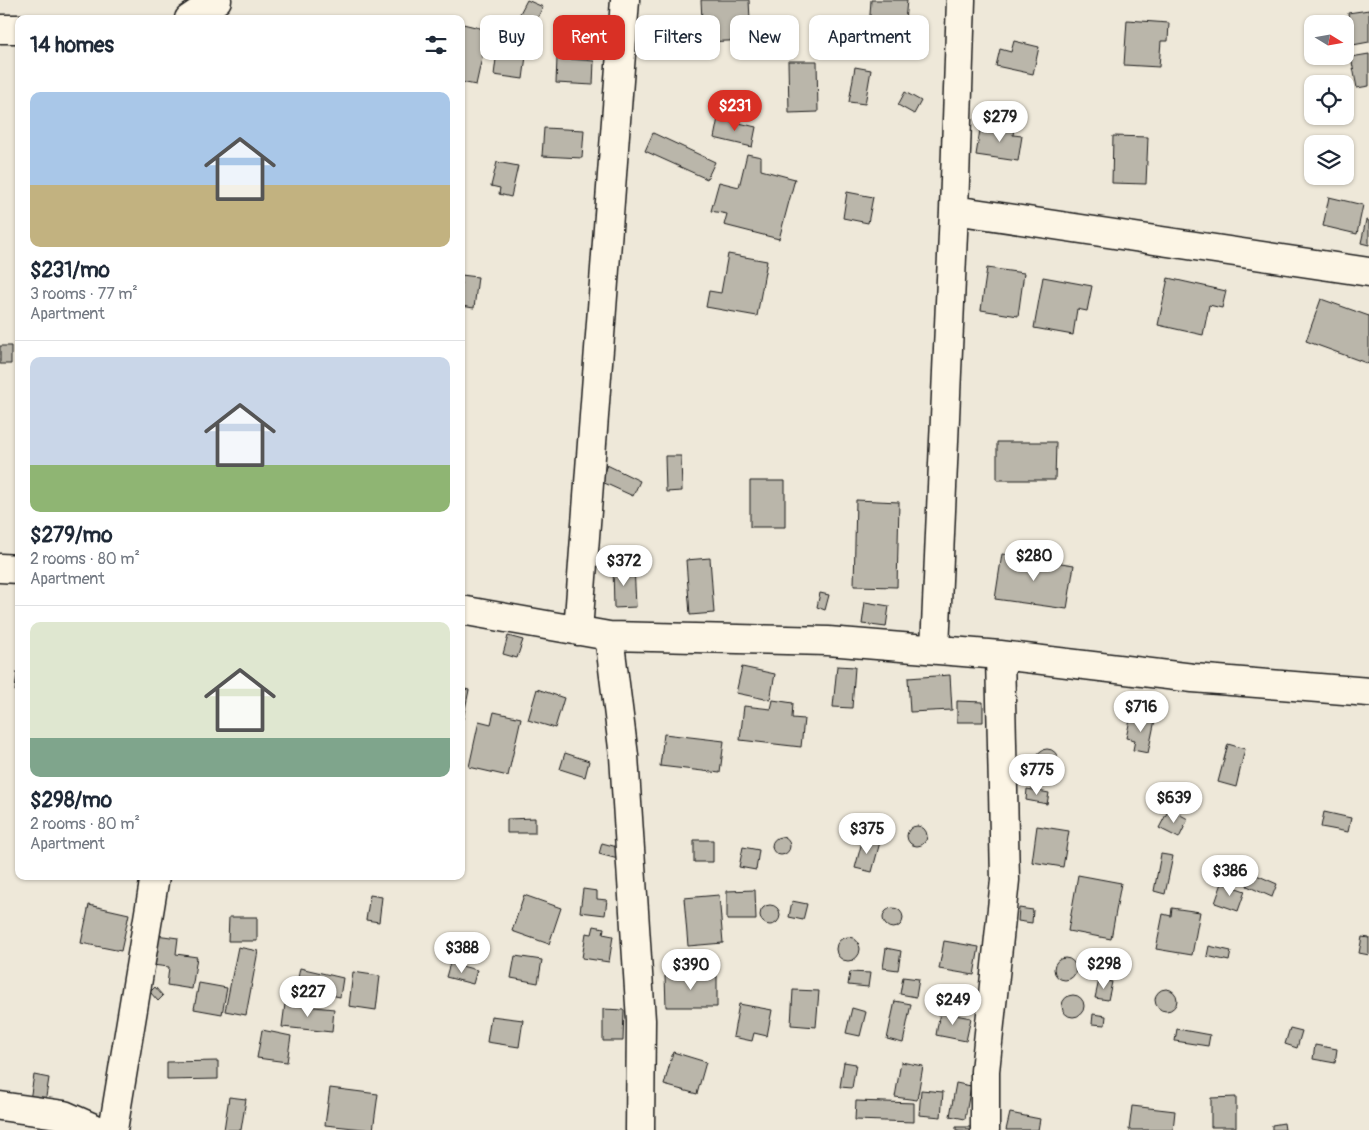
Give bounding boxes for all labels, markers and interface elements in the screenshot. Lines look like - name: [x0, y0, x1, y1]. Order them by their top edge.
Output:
- chip: Buy: [480, 15, 543, 60]
- chip: Rent: [553, 15, 625, 60]
- chip: Filters: [635, 15, 720, 60]
- chip: New: [730, 15, 799, 60]
- chip: Apartment: [809, 15, 929, 60]
- north arrow: [1304, 15, 1354, 65]
- map controls: [1304, 15, 1354, 185]
- icon: filters: [422, 31, 450, 59]
- text: 14 homes: [30, 32, 114, 59]
- button: locate: [1304, 75, 1354, 125]
- pin: $231: [705, 90, 765, 132]
- text: $231: [719, 96, 751, 116]
- pin: $279: [970, 100, 1030, 143]
- text: $279: [983, 107, 1017, 127]
- icon: home: [195, 124, 285, 214]
- button: layers: [1304, 135, 1354, 185]
- text: $231/mo: [30, 257, 110, 284]
- text: 3 rooms · 77 m²: [30, 284, 138, 304]
- text: Apartment: [30, 304, 105, 324]
- icon: home: [195, 390, 285, 480]
- text: $279/mo: [30, 522, 113, 549]
- pin: $280: [1004, 540, 1064, 582]
- pin: $372: [594, 544, 654, 587]
- text: $280: [1016, 546, 1052, 566]
- text: 2 rooms · 80 m²: [30, 549, 140, 569]
- text: $372: [606, 551, 642, 571]
- text: Apartment: [30, 569, 105, 589]
- icon: home: [195, 655, 285, 745]
- pin: $716: [1111, 690, 1171, 733]
- text: $716: [1125, 697, 1157, 717]
- pin: $775: [1007, 754, 1067, 796]
- text: $775: [1020, 760, 1054, 780]
- pin: $639: [1144, 782, 1204, 824]
- text: $298/mo: [30, 787, 112, 814]
- text: $639: [1156, 788, 1192, 808]
- pin: $375: [837, 812, 897, 855]
- text: 2 rooms · 80 m²: [30, 814, 140, 834]
- text: $375: [850, 819, 884, 839]
- text: Apartment: [30, 834, 105, 854]
- pin: $386: [1200, 854, 1260, 897]
- text: $386: [1213, 861, 1247, 881]
- pin: $388: [432, 932, 492, 974]
- text: $388: [445, 938, 479, 958]
- pin: $390: [661, 948, 721, 991]
- pin: $298: [1074, 948, 1134, 990]
- text: $298: [1087, 954, 1121, 974]
- text: $390: [673, 955, 709, 975]
- pin: $227: [278, 976, 338, 1018]
- text: $227: [290, 982, 326, 1002]
- pin: $249: [923, 984, 983, 1026]
- text: $249: [935, 990, 971, 1010]

